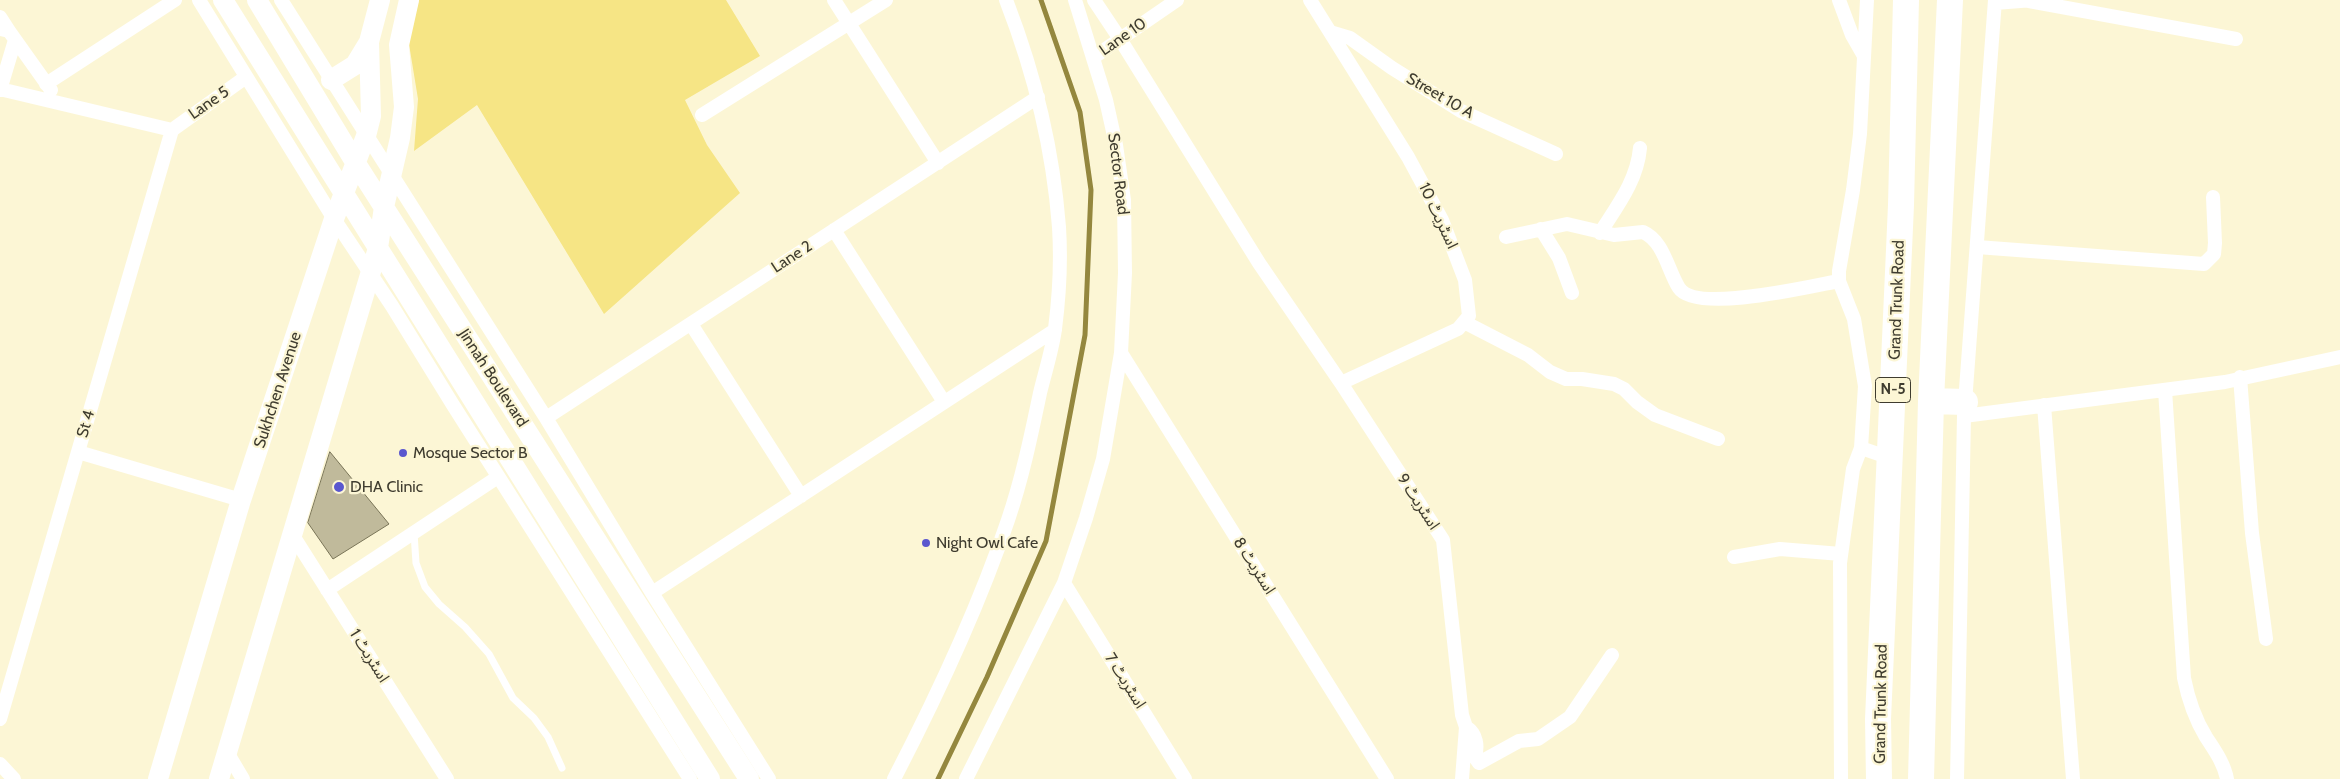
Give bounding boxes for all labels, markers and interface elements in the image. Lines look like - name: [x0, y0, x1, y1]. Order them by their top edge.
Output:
- street label: Lane 10: [1096, 14, 1150, 60]
- street label: Street 10 A: [1403, 69, 1477, 123]
- street label: Lane 5: [185, 82, 233, 124]
- street label: Sector Road: [1103, 132, 1133, 216]
- street label: اسٹریٹ 10: [1414, 180, 1462, 252]
- street label: Lane 2: [768, 237, 816, 277]
- street label: Grand Trunk Road: [1885, 240, 1909, 360]
- street label: Jinnah Boulevard: [454, 325, 532, 431]
- street label: Sukhchen Avenue: [250, 330, 306, 450]
- road number: N-5: [1876, 378, 1910, 402]
- street label: St 4: [73, 408, 99, 440]
- place label: Mosque Sector B: [413, 443, 527, 463]
- marker: Mosque Sector B: [397, 447, 409, 459]
- street label: اسٹریٹ 9: [1393, 470, 1443, 534]
- place label: DHA Clinic: [350, 477, 423, 497]
- marker: DHA Clinic: [332, 480, 346, 494]
- place label: Night Owl Cafe: [936, 533, 1038, 553]
- street label: اسٹریٹ 8: [1229, 534, 1279, 598]
- marker: Night Owl Cafe: [920, 537, 932, 549]
- street label: اسٹریٹ 1: [345, 626, 393, 686]
- street label: Grand Trunk Road: [1870, 644, 1892, 764]
- street label: اسٹریٹ 7: [1100, 650, 1150, 712]

